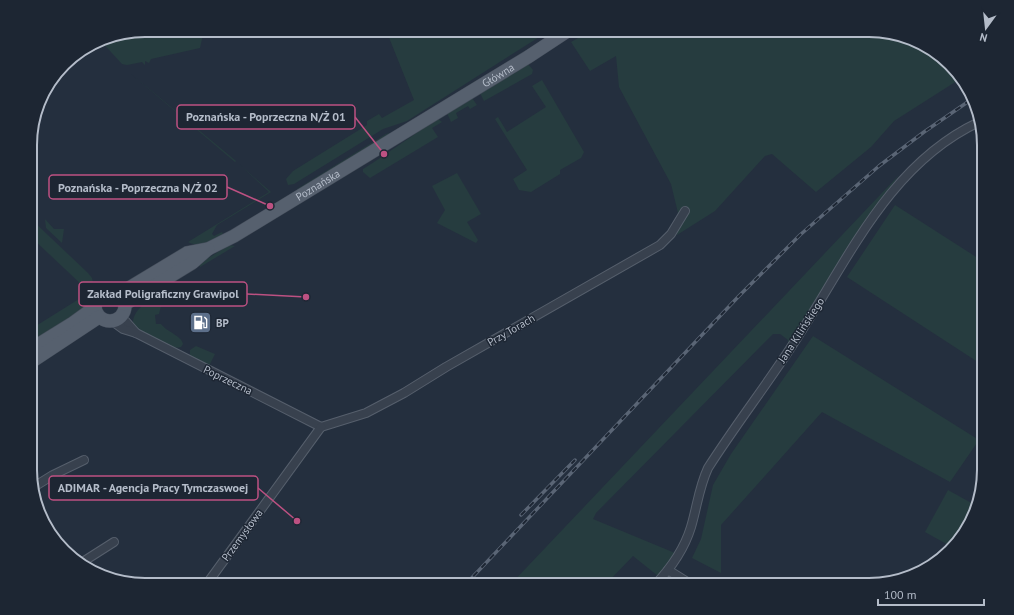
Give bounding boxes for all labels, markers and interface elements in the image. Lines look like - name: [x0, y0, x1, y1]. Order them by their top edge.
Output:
- north arrow: [966, 8, 1006, 48]
- text: N: [978, 30, 989, 45]
- street label: Główna: [479, 60, 517, 90]
- callout: Poznańska - Poprzeczna N/Ż 01: [177, 105, 355, 129]
- text: Poznańska - Poprzeczna N/Ż 01: [186, 109, 346, 124]
- street label: Poznańska: [293, 166, 343, 204]
- callout: Poznańska - Poprzeczna N/Ż 02: [49, 175, 227, 199]
- text: Poznańska - Poprzeczna N/Ż 02: [58, 180, 218, 195]
- callout: Zakład Poligraficzny Grawipol: [79, 282, 247, 306]
- text: Zakład Poligraficzny Grawipol: [87, 286, 239, 301]
- street label: Jana Kilińskiego: [774, 295, 827, 366]
- fuel station icon: BP: [187, 310, 213, 336]
- street label: Przy Torach: [485, 311, 537, 349]
- place label: BP: [216, 316, 230, 330]
- street label: Poprzeczna: [201, 362, 255, 398]
- callout: ADIMAR - Agencja Pracy Tymczaswoej: [49, 476, 258, 500]
- text: ADIMAR - Agencja Pracy Tymczaswoej: [58, 480, 248, 495]
- street label: Przemysłowa: [218, 506, 266, 564]
- scale bar: [878, 581, 984, 607]
- text: 100 m: [884, 587, 917, 602]

